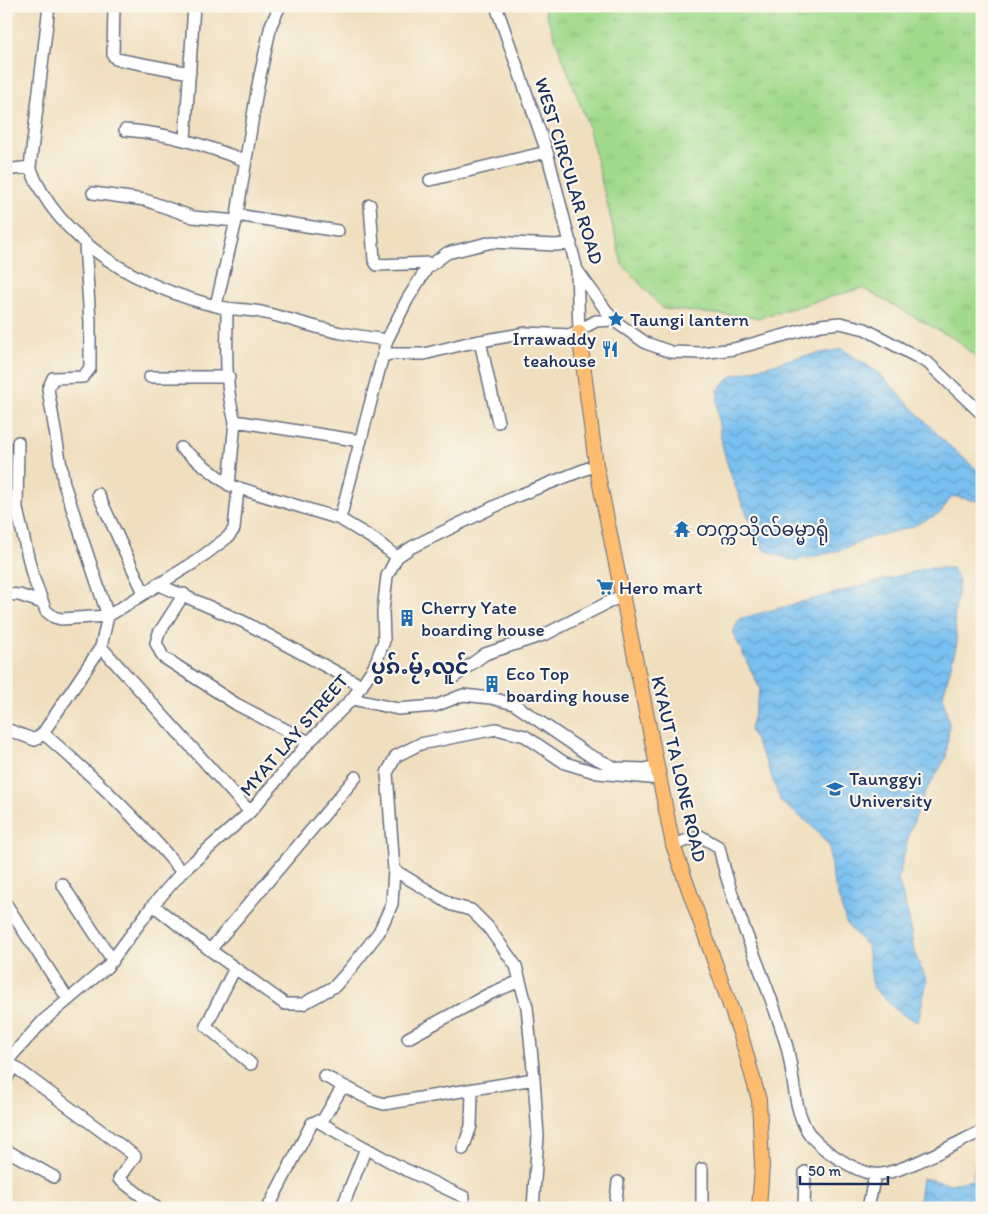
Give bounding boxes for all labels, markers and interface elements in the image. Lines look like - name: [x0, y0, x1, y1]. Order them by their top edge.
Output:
- street label: WEST CIRCULAR ROAD: [530, 75, 608, 267]
- place label: Taungi lantern: [630, 308, 749, 331]
- place icon: Taungi lantern: [606, 309, 626, 329]
- place label: Irrawaddy teahouse: [512, 327, 596, 372]
- restaurant icon: Irrawaddy teahouse: [600, 339, 620, 359]
- place label: တက္ကသိုလ်ဓမ္မာရုံ: [696, 515, 829, 546]
- temple icon: တက္ကသိုလ်ဓမ္မာရုံ: [672, 519, 692, 539]
- place label: Hero mart: [619, 576, 703, 599]
- supermarket icon: Hero mart: [595, 577, 615, 597]
- place label: Cherry Yate boarding house: [421, 596, 545, 641]
- building icon: Cherry Yate boarding house: [397, 608, 417, 628]
- district label: ပွၵ်ႉမႂ်ႇလူင်: [371, 651, 469, 684]
- place label: Eco Top boarding house: [506, 662, 630, 707]
- street label: MYAT LAY STREET: [235, 669, 354, 801]
- building icon: Eco Top boarding house: [482, 674, 502, 694]
- street label: KYAUT TA LONE ROAD: [646, 674, 712, 864]
- place label: Taunggyi University: [849, 767, 932, 812]
- school or university icon: Taunggyi University: [825, 779, 845, 799]
- scale bar: [800, 1154, 888, 1186]
- text: 50 m: [808, 1162, 841, 1180]

